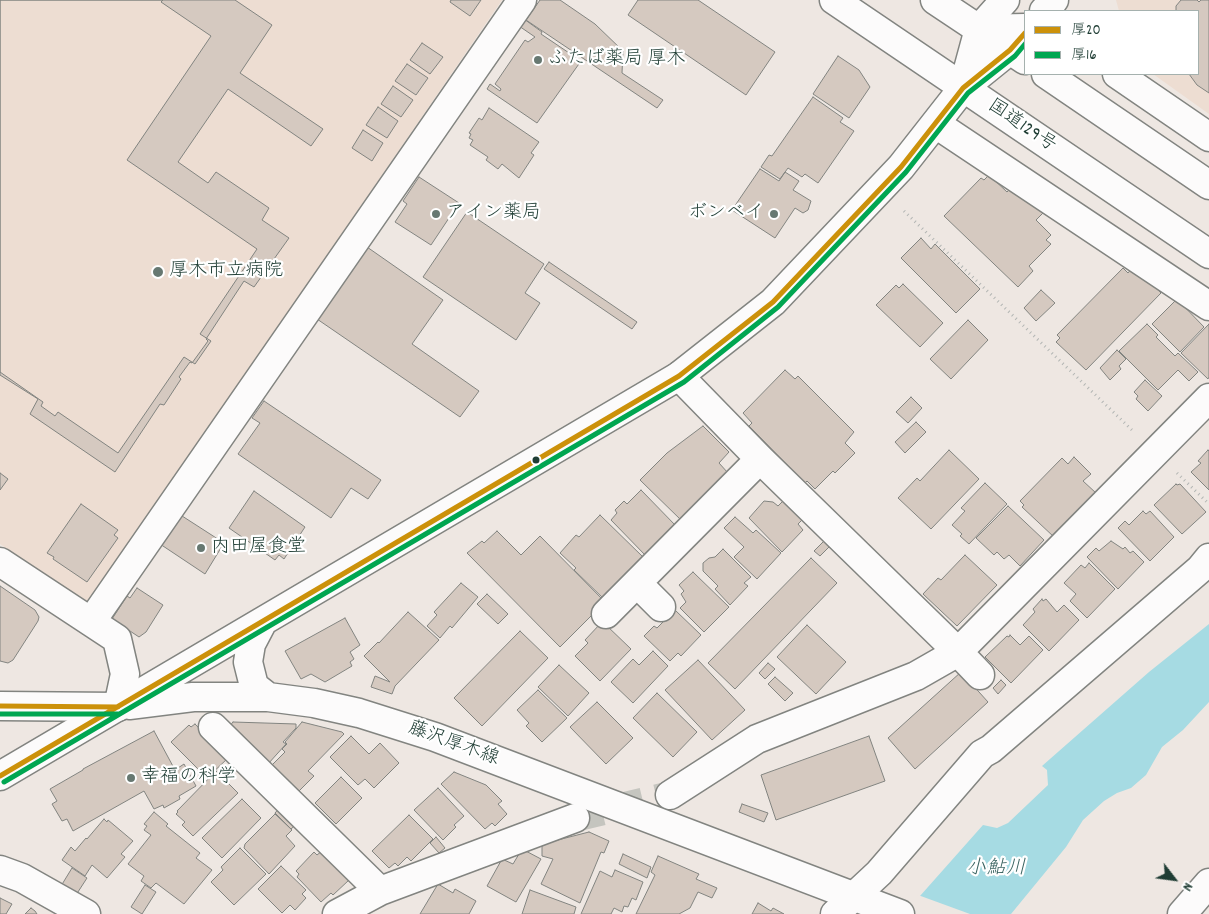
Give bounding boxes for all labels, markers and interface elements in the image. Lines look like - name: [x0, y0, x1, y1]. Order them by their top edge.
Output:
- legend: [1024, 10, 1199, 75]
- text: 厚20: [1071, 20, 1101, 42]
- text: 厚16: [1071, 45, 1097, 67]
- place label: ふたば薬局 厚木: [548, 49, 685, 71]
- marker: ふたば薬局 厚木: [532, 54, 544, 66]
- street label: 国道129号: [982, 96, 1060, 158]
- place label: アイン薬局: [446, 203, 541, 225]
- place label: ボンベイ: [688, 203, 764, 225]
- marker: アイン薬局: [430, 208, 442, 220]
- marker: ボンベイ: [768, 208, 780, 220]
- place label: 厚木市立病院: [169, 261, 283, 283]
- marker: 厚木市立病院: [151, 265, 165, 279]
- unlabelled marker: [531, 455, 541, 465]
- place label: 内田屋食堂: [211, 537, 306, 559]
- marker: 内田屋食堂: [195, 542, 207, 554]
- street label: 藤沢厚木線: [404, 718, 502, 772]
- place label: 幸福の科学: [141, 767, 236, 789]
- marker: 幸福の科学: [125, 772, 137, 784]
- north arrow: [1149, 854, 1199, 904]
- water label: 小鮎川: [966, 858, 1026, 882]
- text: N: [1177, 878, 1197, 894]

